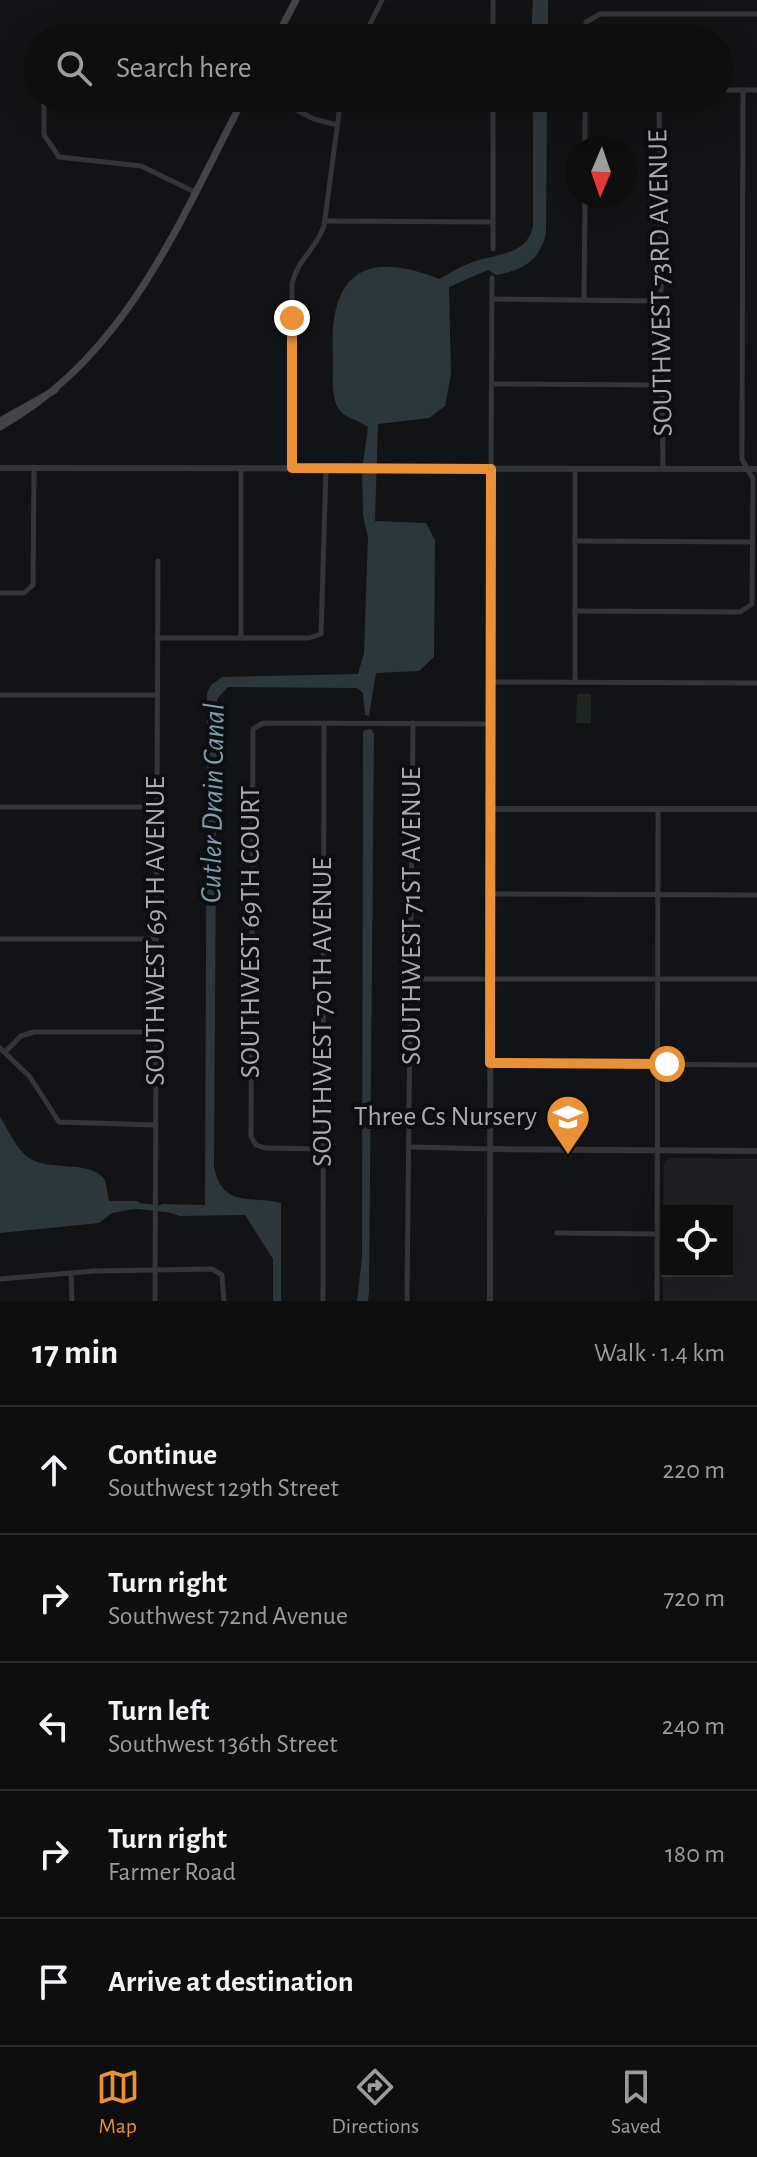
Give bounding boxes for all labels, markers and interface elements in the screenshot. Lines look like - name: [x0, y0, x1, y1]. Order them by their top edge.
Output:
- search box: [24, 24, 733, 112]
- icon: search: [52, 46, 96, 90]
- text: Search here: [116, 53, 252, 83]
- street label: SOUTHWEST 73RD AVENUE: [644, 129, 678, 437]
- north arrow: [565, 136, 637, 208]
- route end: [274, 300, 310, 336]
- water label: Cutler Drain Canal: [196, 703, 230, 903]
- street label: SOUTHWEST 71ST AVENUE: [398, 767, 426, 1065]
- street label: SOUTHWEST 69TH AVENUE: [142, 776, 170, 1086]
- street label: SOUTHWEST 69TH COURT: [237, 786, 265, 1078]
- street label: SOUTHWEST 70TH AVENUE: [309, 857, 337, 1167]
- route start: [649, 1046, 685, 1082]
- school or university icon: Three Cs Nursery: [544, 1093, 592, 1156]
- place label: Three Cs Nursery: [354, 1103, 537, 1131]
- map controls: [661, 1205, 733, 1277]
- button: locate: [661, 1205, 733, 1277]
- text: 17 min: [32, 1336, 118, 1370]
- text: Walk · 1.4 km: [594, 1340, 725, 1366]
- text: Continue: [108, 1440, 217, 1470]
- icon: ahead: [32, 1448, 76, 1492]
- text: 220 m: [663, 1457, 725, 1483]
- text: Southwest 129th Street: [108, 1475, 339, 1501]
- text: Turn right: [108, 1568, 227, 1598]
- icon: right: [32, 1576, 76, 1620]
- text: 720 m: [664, 1585, 725, 1611]
- text: Southwest 72nd Avenue: [108, 1603, 348, 1629]
- text: Turn left: [108, 1696, 209, 1726]
- icon: left: [32, 1704, 76, 1748]
- text: 240 m: [662, 1713, 725, 1739]
- text: Southwest 136th Street: [108, 1731, 338, 1757]
- text: Turn right: [108, 1824, 227, 1854]
- icon: right: [32, 1832, 76, 1876]
- text: 180 m: [665, 1841, 725, 1867]
- text: Farmer Road: [108, 1859, 236, 1885]
- icon: arrive: [32, 1960, 76, 2004]
- text: Arrive at destination: [108, 1967, 354, 1997]
- tab: Map: [96, 2065, 140, 2139]
- tab: Directions: [331, 2065, 419, 2139]
- tab: Saved: [611, 2065, 661, 2139]

